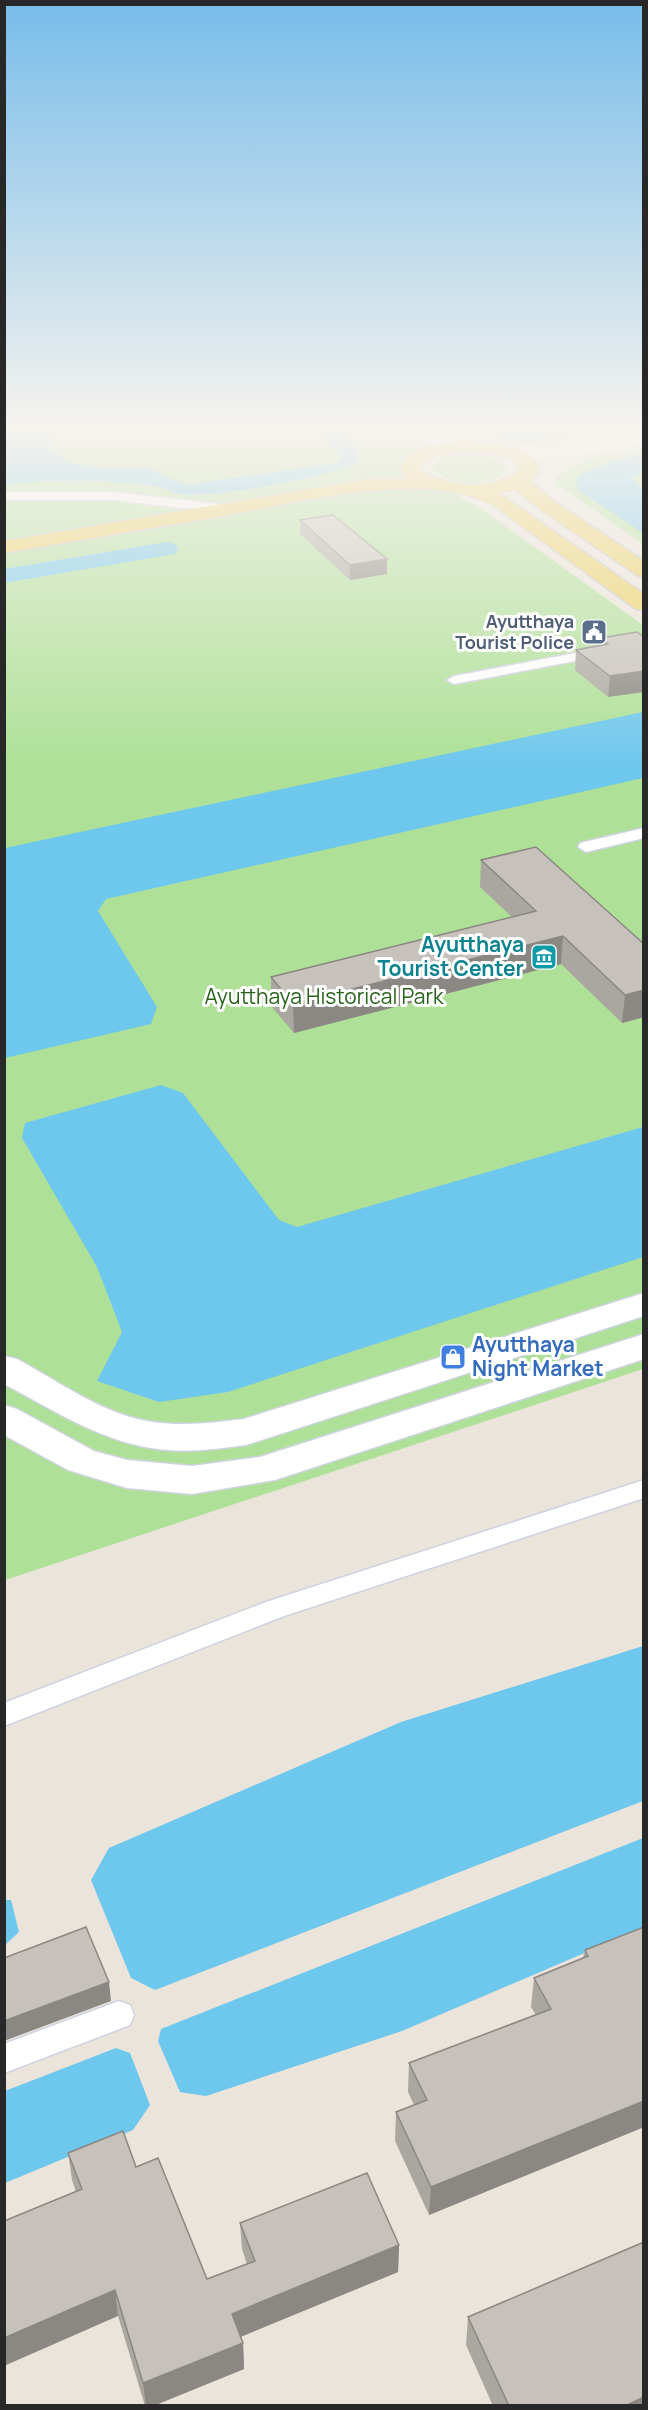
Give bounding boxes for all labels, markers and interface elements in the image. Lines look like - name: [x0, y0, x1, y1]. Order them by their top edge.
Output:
- place label: Ayutthaya Tourist Police: [455, 609, 574, 654]
- public building icon: Ayutthaya Tourist Police: [579, 617, 609, 647]
- place label: Ayutthaya Tourist Center: [377, 930, 524, 982]
- museum icon: Ayutthaya Tourist Center: [529, 942, 559, 972]
- park label: Ayutthaya Historical Park: [205, 982, 444, 1010]
- place label: Ayutthaya Night Market: [472, 1330, 604, 1382]
- shop icon: Ayutthaya Night Market: [438, 1342, 468, 1372]

